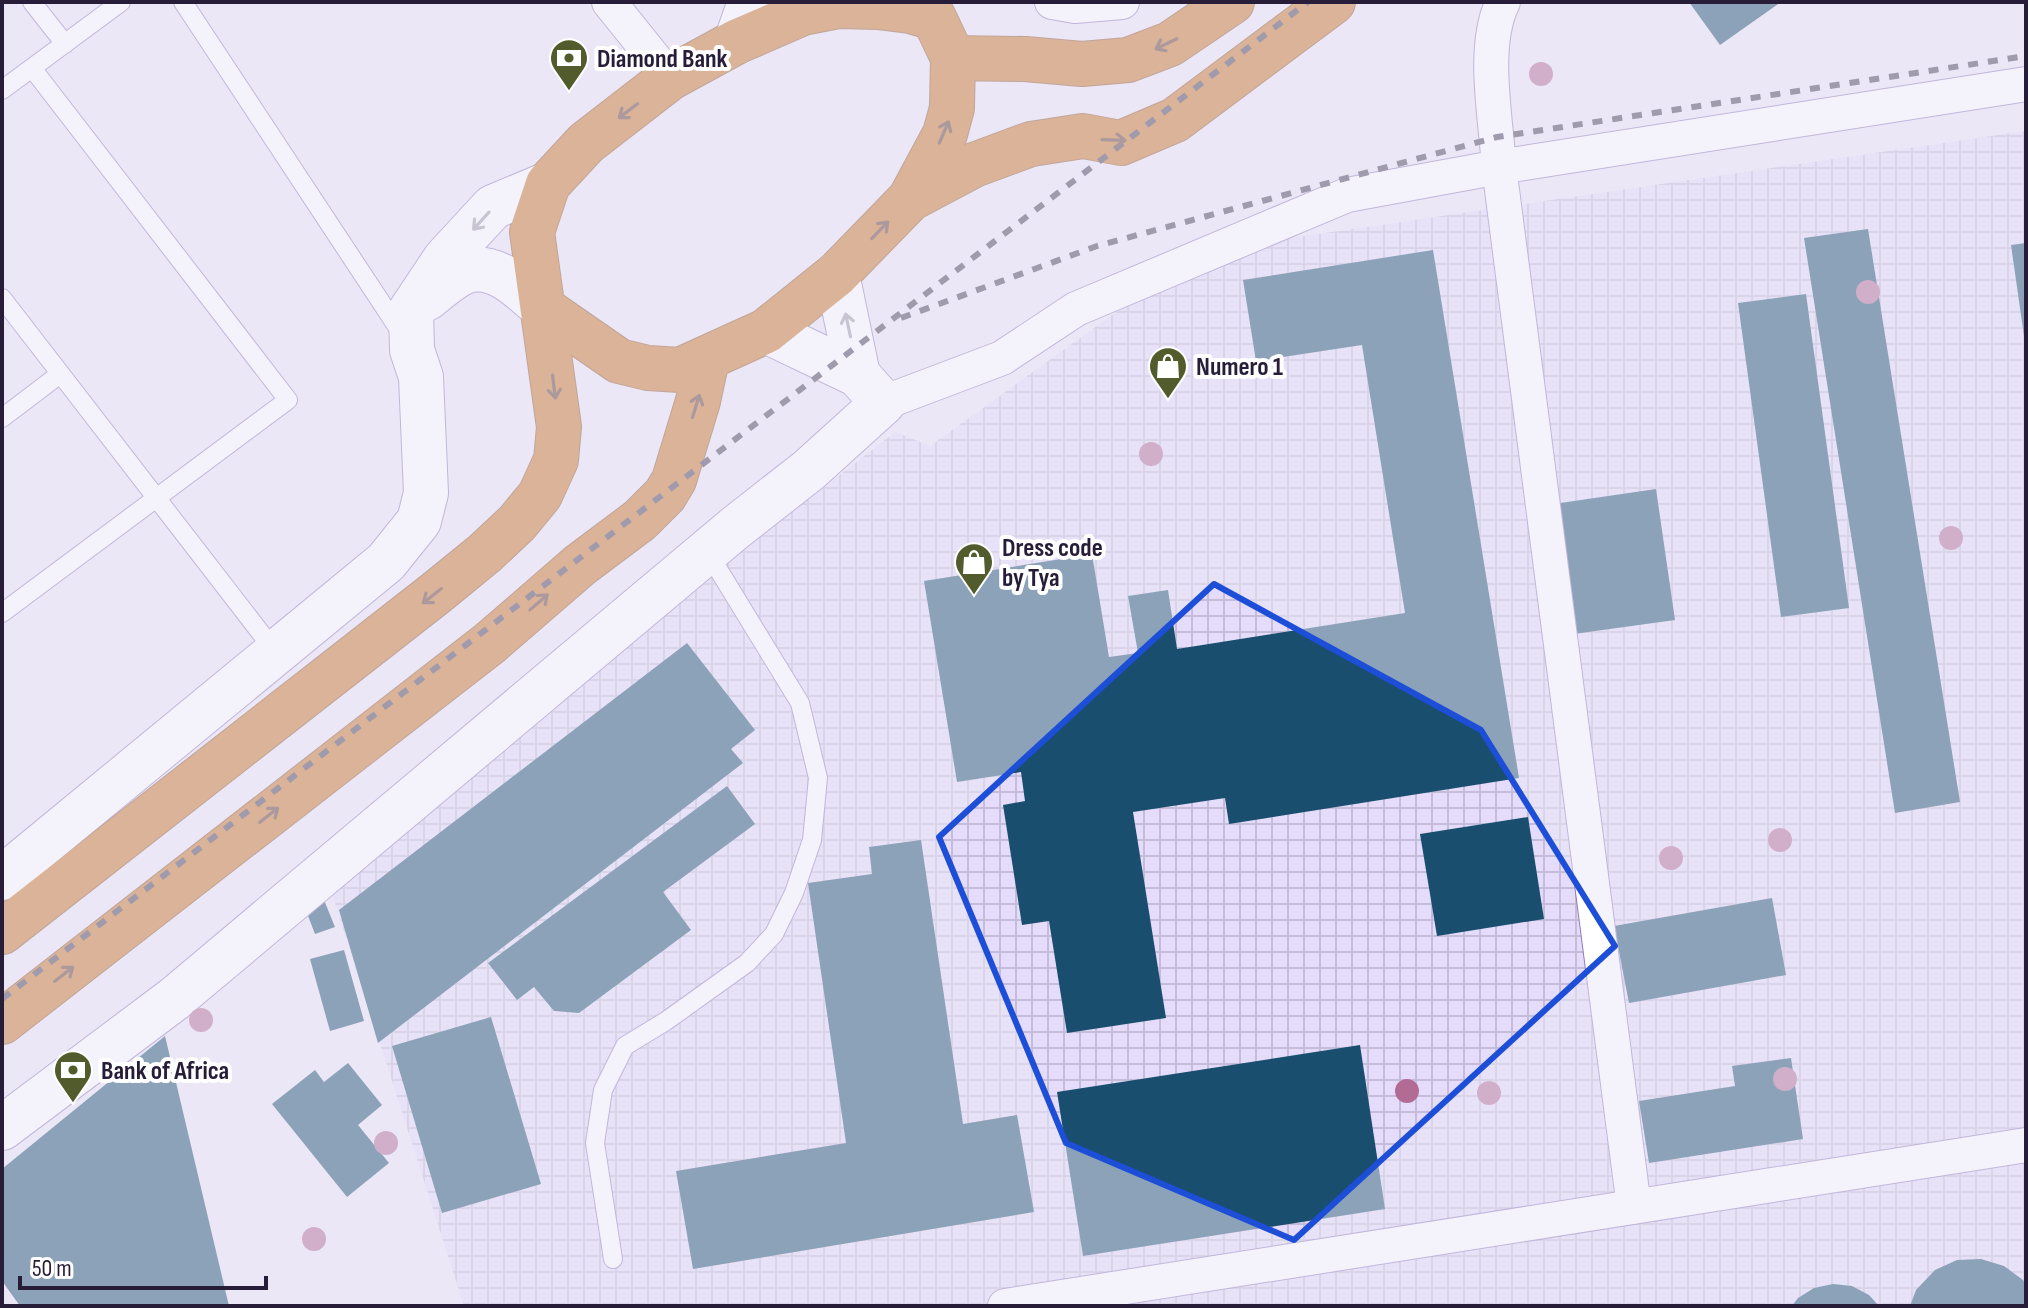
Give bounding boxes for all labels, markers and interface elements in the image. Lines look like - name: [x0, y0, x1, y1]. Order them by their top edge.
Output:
- bank icon: Diamond Bank: [548, 37, 590, 92]
- one-way arrow: [1155, 37, 1179, 52]
- place label: Diamond Bank: [597, 44, 728, 75]
- one-way arrow: [617, 103, 639, 120]
- one-way arrow: [937, 120, 952, 145]
- one-way arrow: [1100, 132, 1126, 147]
- one-way arrow: [471, 211, 490, 231]
- one-way arrow: [871, 220, 889, 240]
- one-way arrow: [840, 313, 855, 338]
- shop icon: Numero 1: [1147, 345, 1189, 400]
- place label: Numero 1: [1196, 352, 1283, 383]
- one-way arrow: [547, 374, 562, 400]
- one-way arrow: [689, 394, 704, 420]
- place label: Dress code by Tya: [1002, 533, 1103, 594]
- shop icon: Dress code by Tya: [953, 541, 995, 596]
- one-way arrow: [422, 588, 443, 605]
- one-way arrow: [529, 593, 549, 611]
- one-way arrow: [258, 806, 279, 823]
- one-way arrow: [53, 966, 74, 983]
- bank icon: Bank of Africa: [52, 1049, 94, 1104]
- place label: Bank of Africa: [101, 1056, 229, 1087]
- scale bar: [20, 1240, 266, 1290]
- text: 50 m: [32, 1254, 72, 1283]

